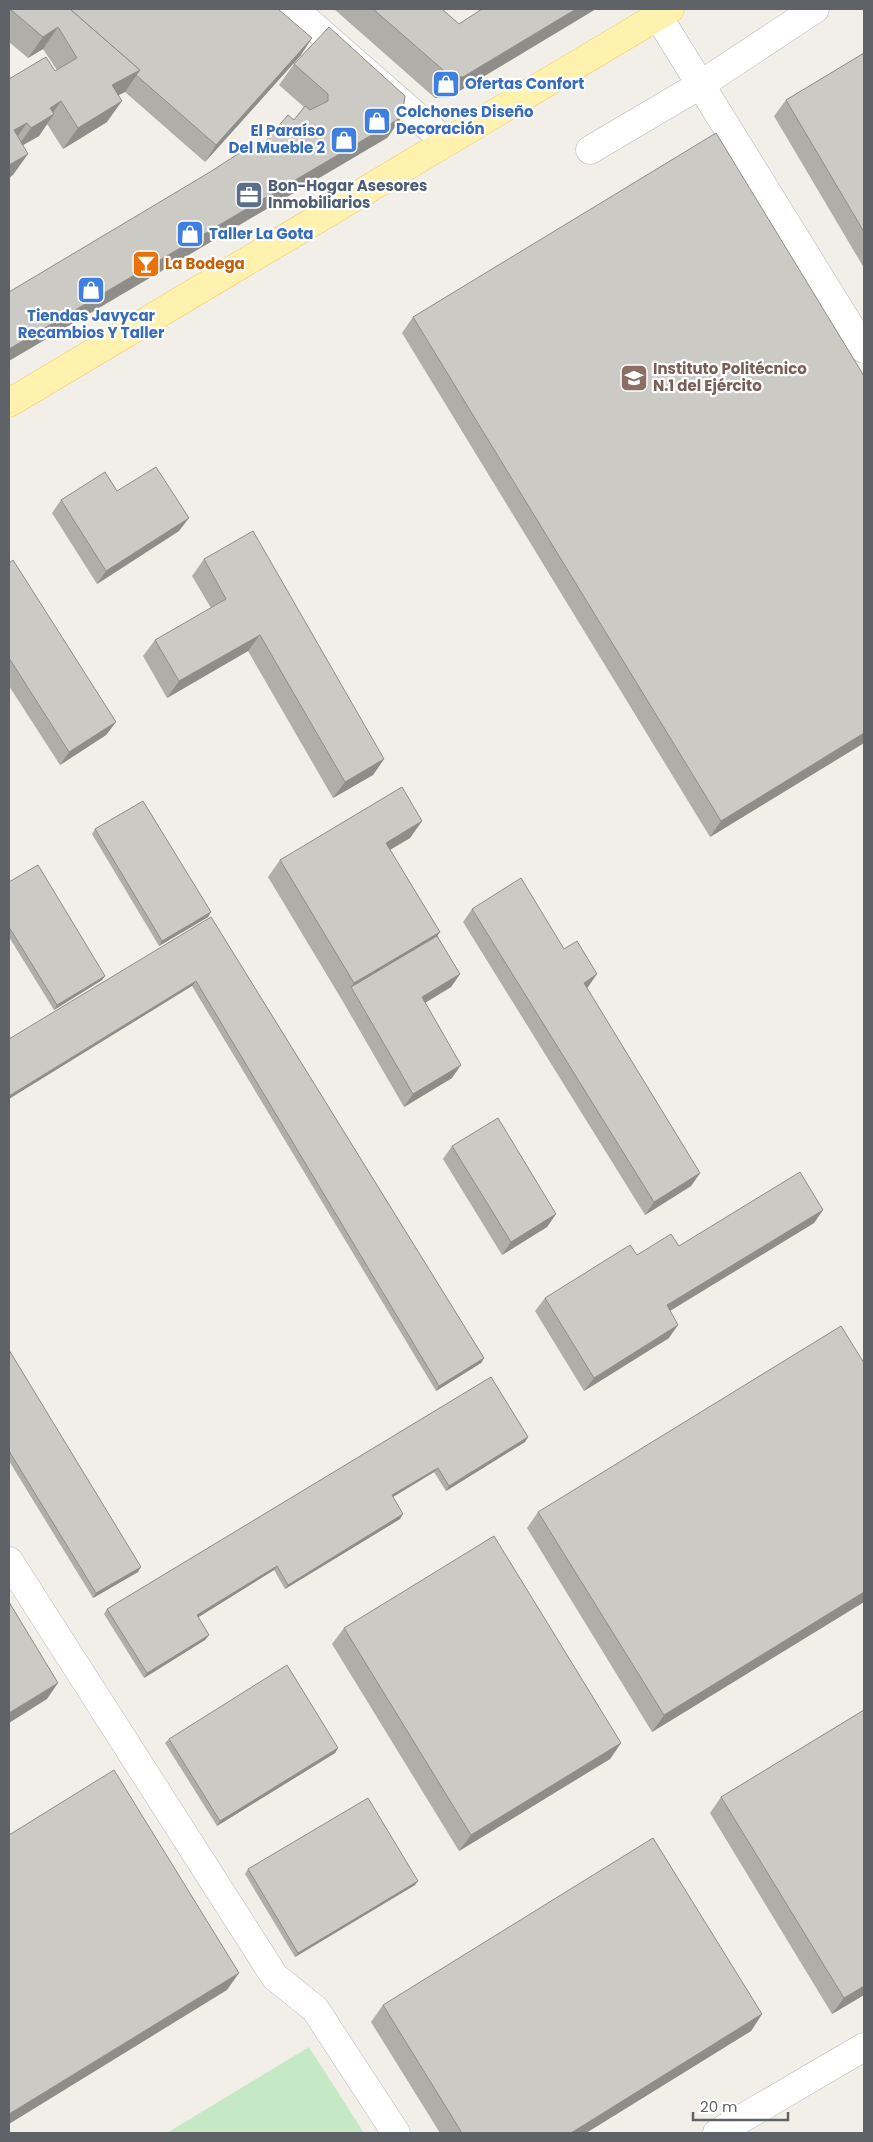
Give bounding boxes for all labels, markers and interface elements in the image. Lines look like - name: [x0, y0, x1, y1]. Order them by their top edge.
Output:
- shop icon: Ofertas Confort: [431, 69, 461, 99]
- place label: Ofertas Confort: [465, 73, 584, 94]
- place label: Colchones Diseño Decoración: [396, 101, 534, 139]
- shop icon: Colchones Diseño Decoración: [362, 106, 392, 136]
- place label: El Paraíso Del Mueble 2: [229, 120, 325, 158]
- shop icon: El Paraíso Del Mueble 2: [329, 125, 359, 155]
- place label: Bon-Hogar Asesores Inmobiliarios: [268, 175, 427, 213]
- office icon: Bon-Hogar Asesores Inmobiliarios: [234, 180, 264, 210]
- shop icon: Taller La Gota: [175, 219, 205, 249]
- place label: Taller La Gota: [209, 223, 314, 244]
- bar icon: La Bodega: [131, 249, 161, 279]
- place label: La Bodega: [165, 253, 245, 274]
- shop icon: Tiendas Javycar Recambios Y Taller: [76, 275, 106, 305]
- place label: Tiendas Javycar Recambios Y Taller: [18, 305, 165, 343]
- place label: Instituto Politécnico N.1 del Ejército: [653, 358, 807, 396]
- school or university icon: Instituto Politécnico N.1 del Ejército: [619, 363, 649, 393]
- scale bar: [693, 2090, 788, 2122]
- text: 20 m: [700, 2096, 738, 2117]

